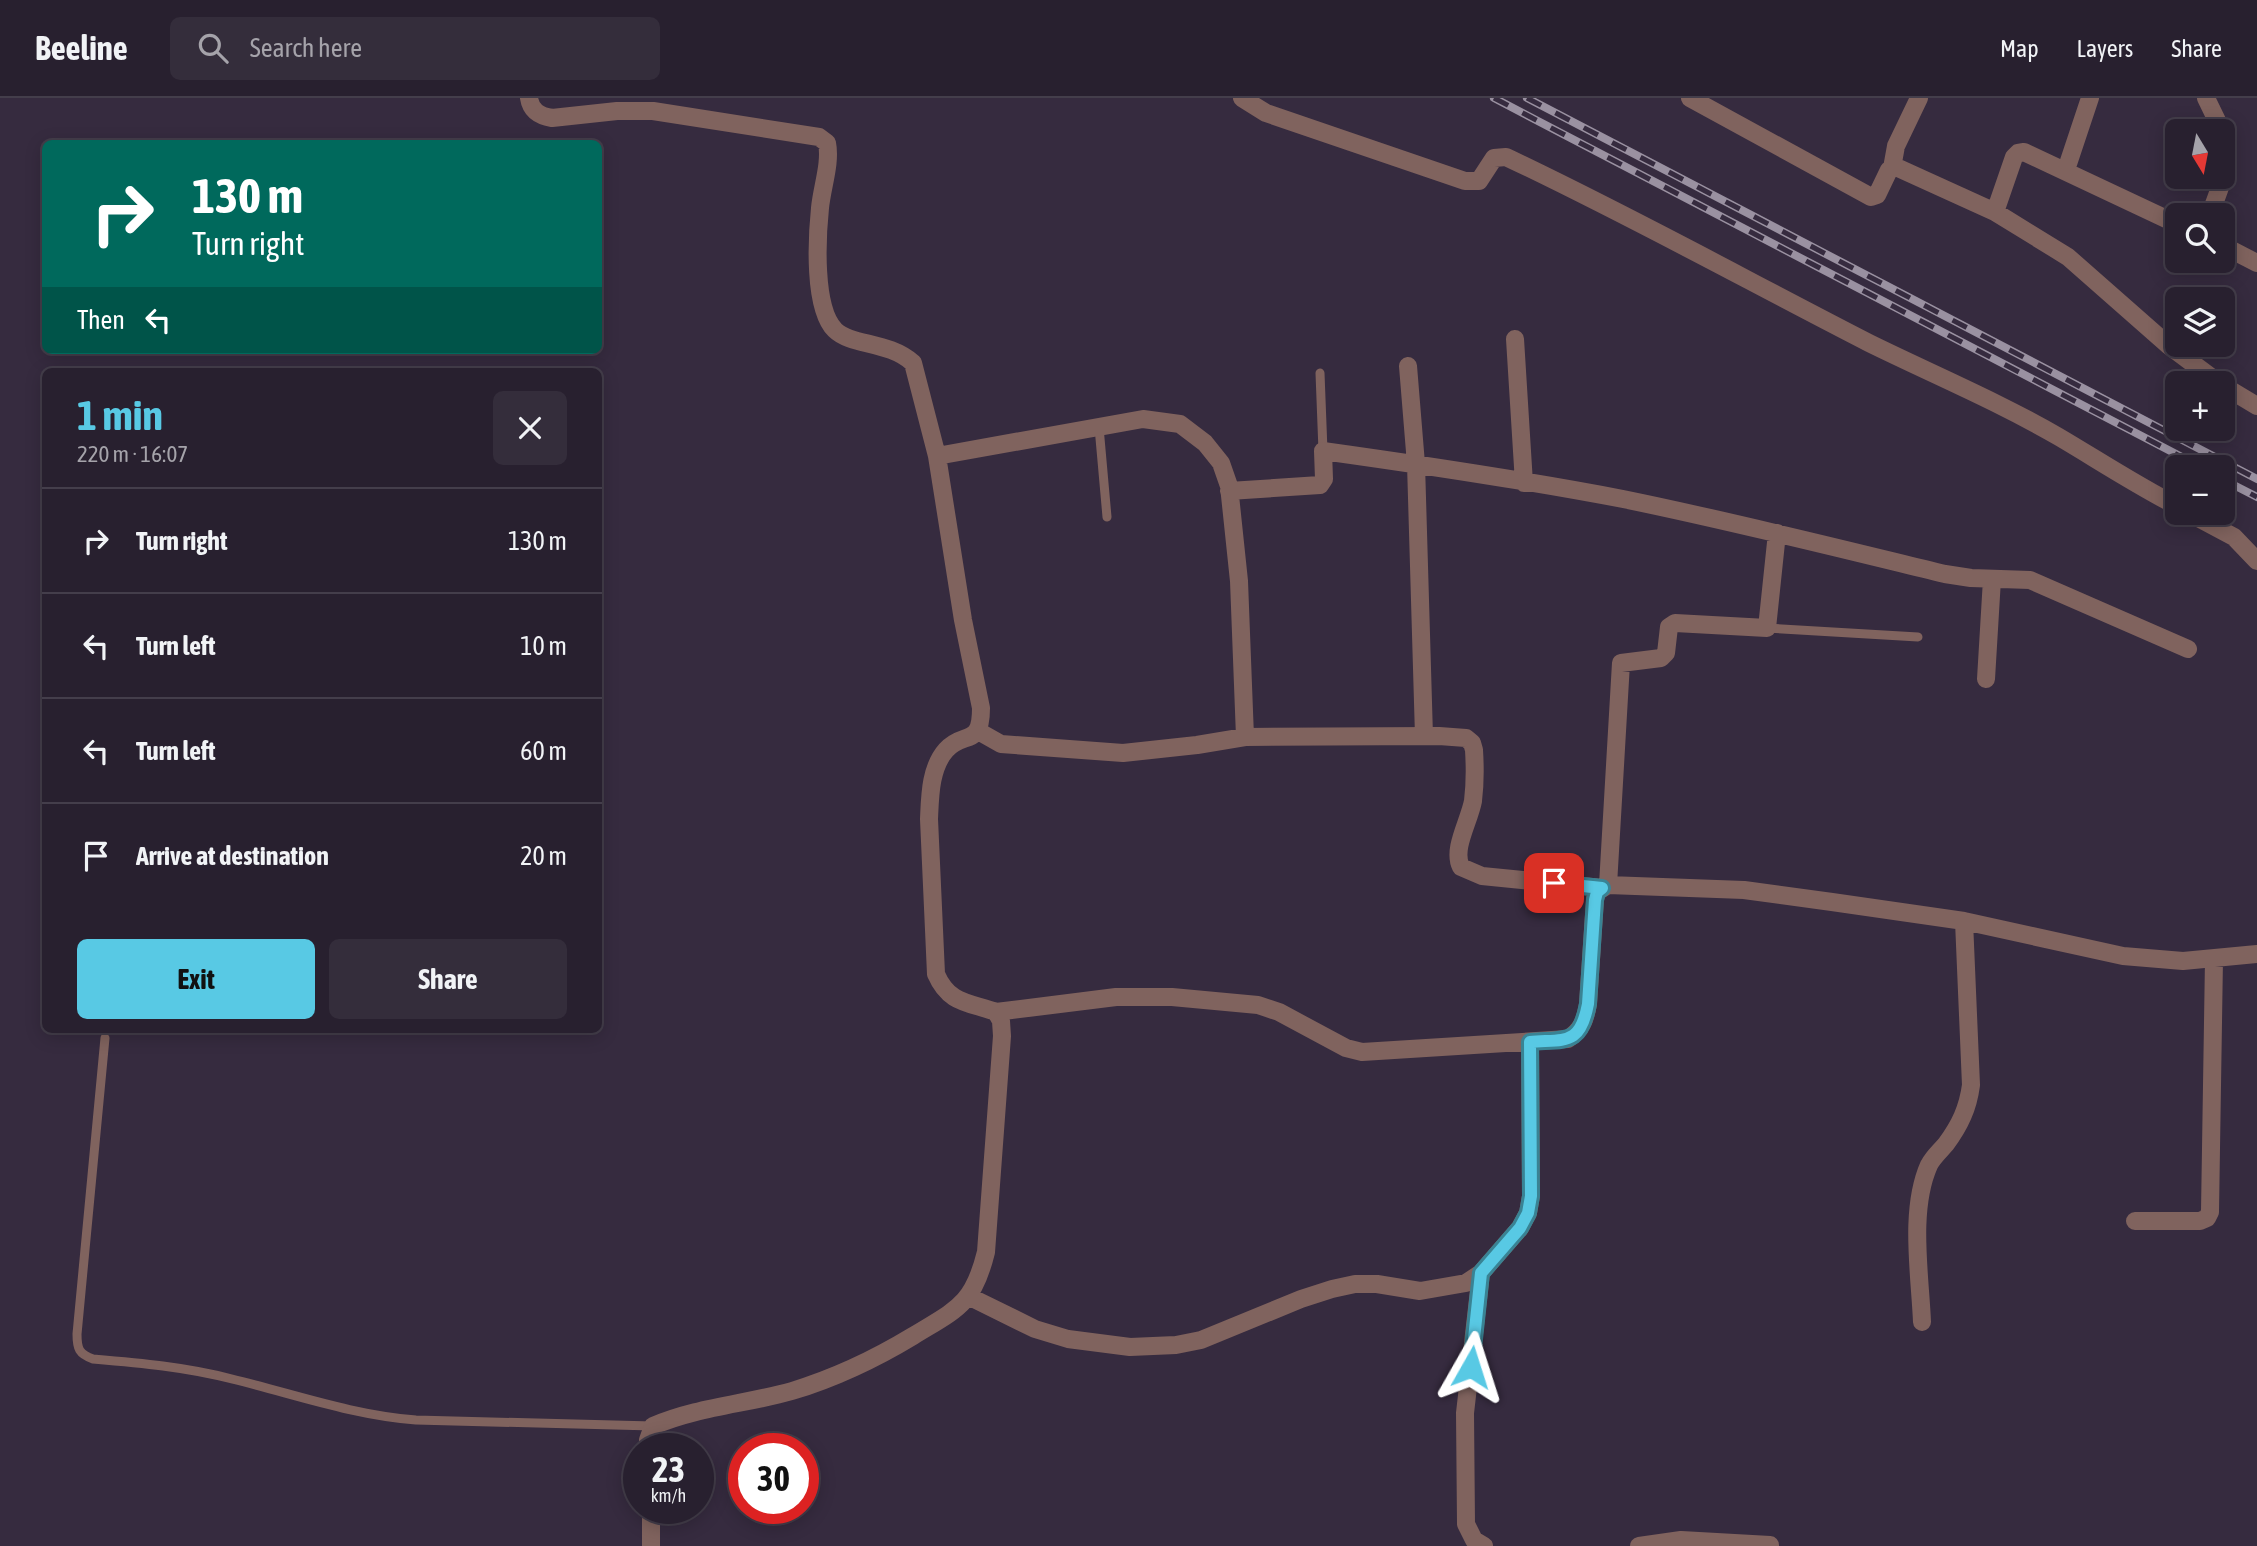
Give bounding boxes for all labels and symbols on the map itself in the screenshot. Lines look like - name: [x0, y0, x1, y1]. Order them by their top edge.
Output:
- north arrow: [2165, 119, 2235, 189]
- pin: [1524, 853, 1584, 913]
- position arrow: [1434, 1330, 1508, 1404]
- speed limit sign: 30: [728, 1433, 819, 1524]

